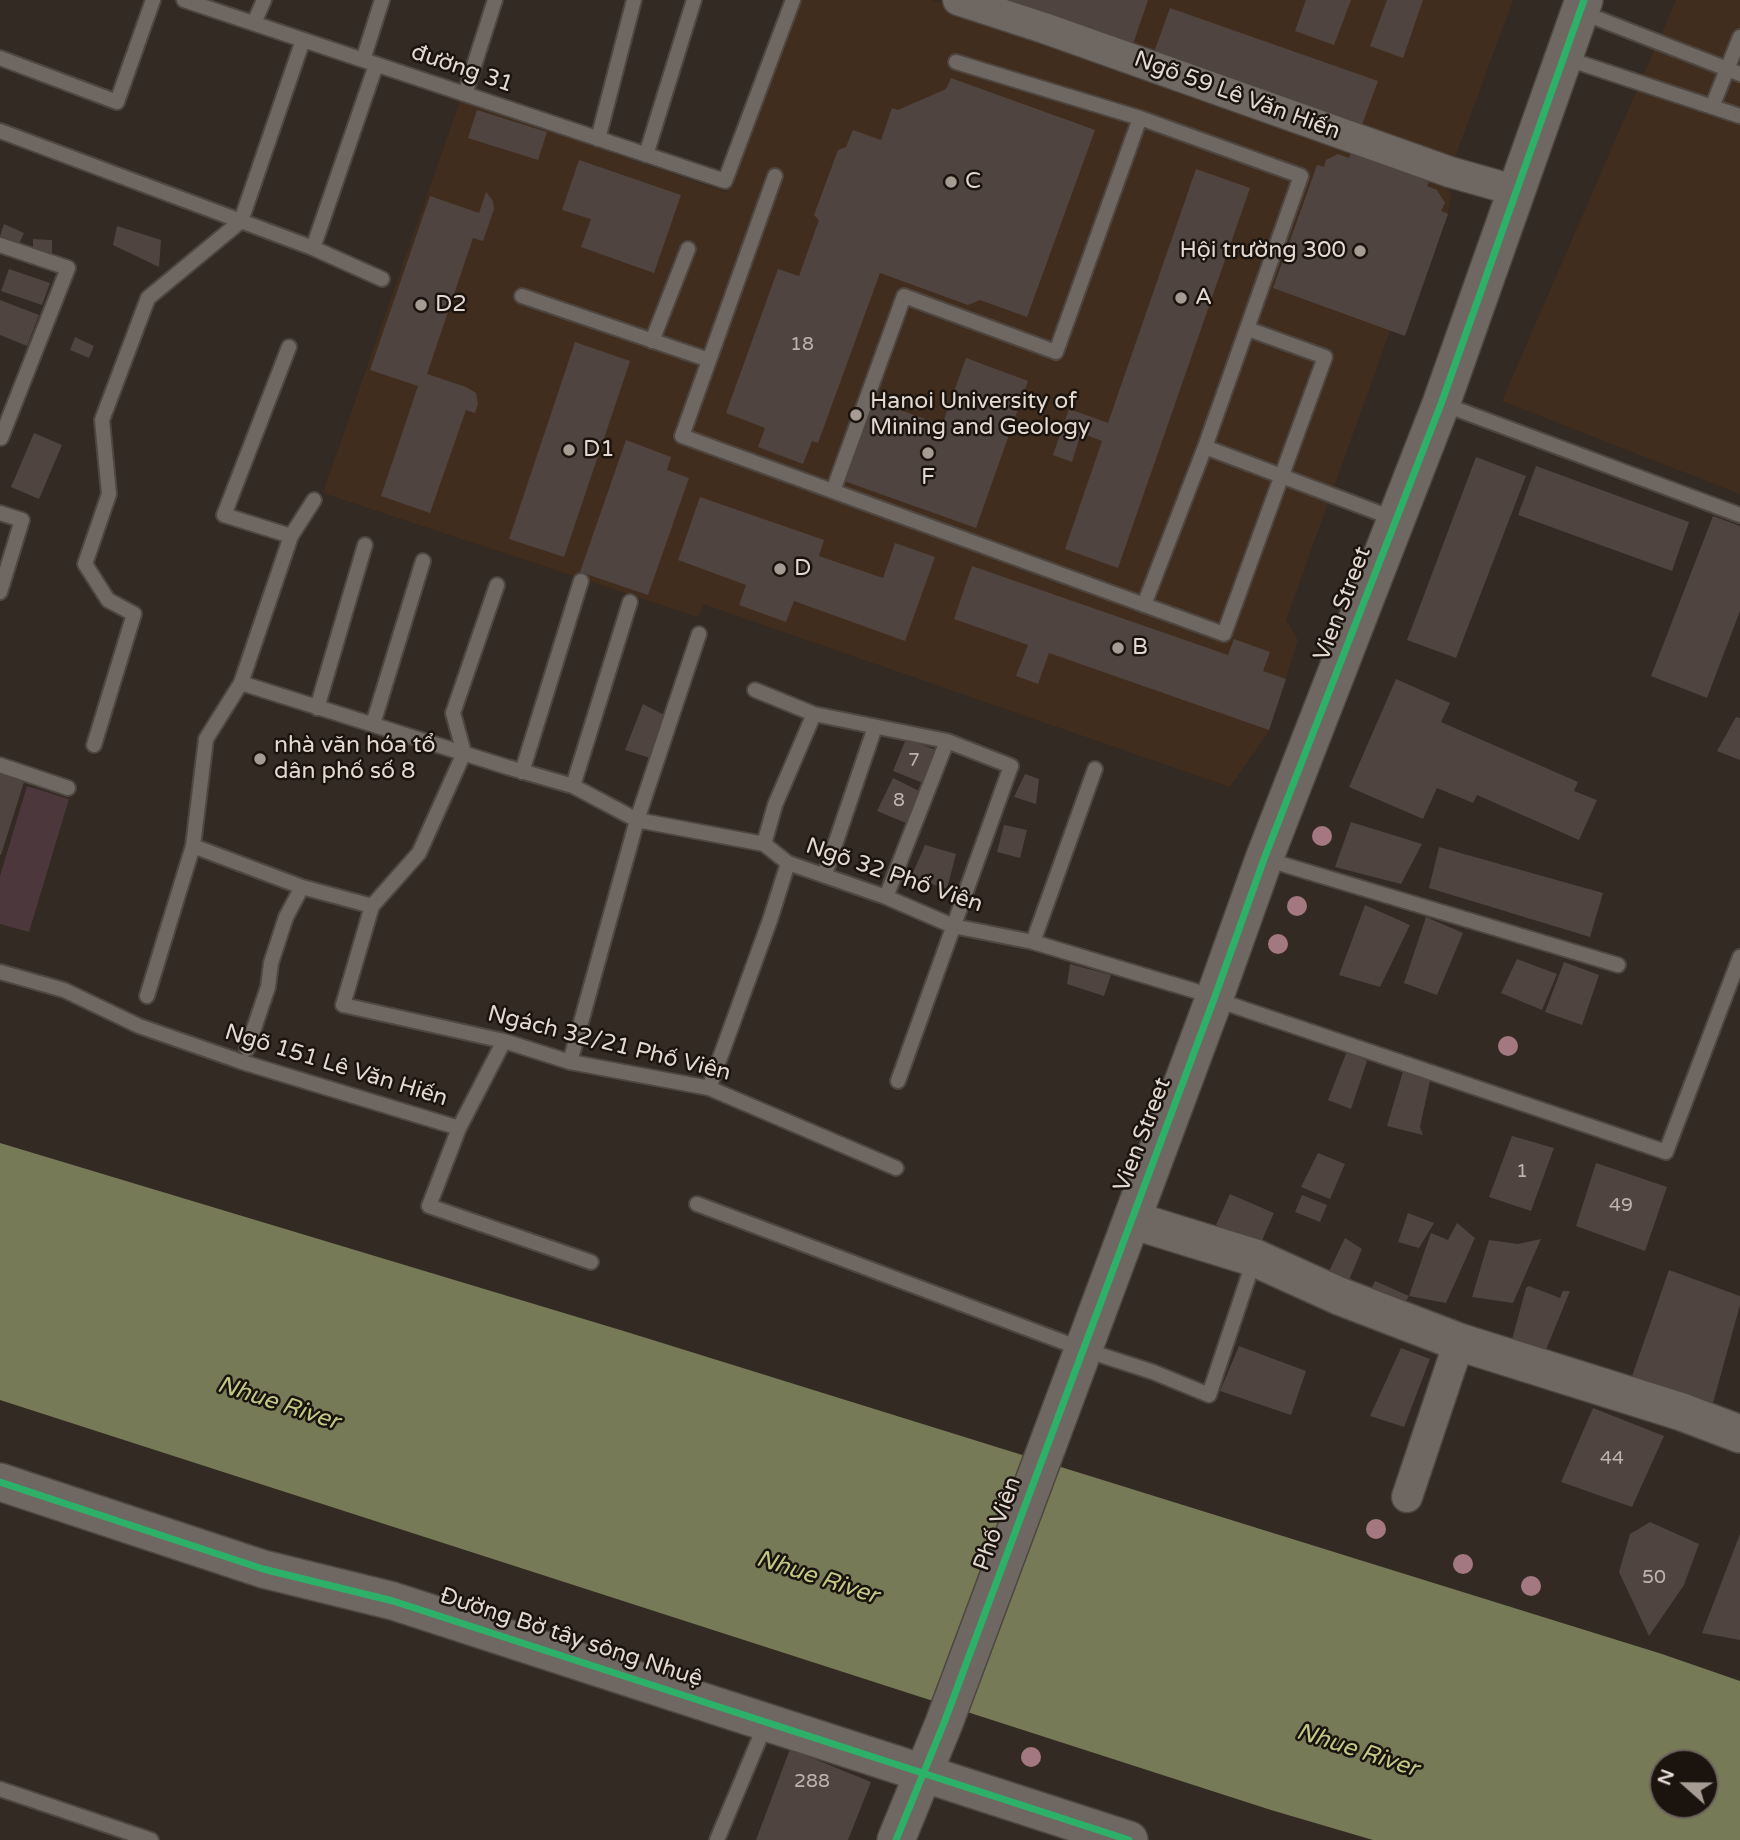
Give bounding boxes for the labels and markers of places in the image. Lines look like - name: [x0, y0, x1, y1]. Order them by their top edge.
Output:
- place label: C: [965, 168, 981, 196]
- marker: C: [943, 174, 959, 190]
- place label: Hội trường 300: [1180, 237, 1346, 265]
- marker: Hội trường 300: [1352, 243, 1368, 259]
- place label: A: [1195, 284, 1212, 312]
- marker: A: [1173, 290, 1189, 306]
- place label: D2: [435, 291, 467, 319]
- marker: D2: [413, 297, 429, 313]
- place label: Hanoi University of Mining and Geology: [870, 388, 1090, 442]
- marker: Hanoi University of Mining and Geology: [848, 407, 864, 423]
- place label: D1: [583, 436, 615, 464]
- marker: D1: [561, 442, 577, 458]
- marker: F: [920, 445, 936, 461]
- place label: F: [921, 464, 935, 492]
- place label: D: [794, 555, 811, 583]
- marker: D: [772, 561, 788, 577]
- place label: B: [1132, 634, 1148, 662]
- marker: B: [1110, 640, 1126, 656]
- place label: nhà văn hóa tổ dân phố số 8: [274, 732, 435, 786]
- marker: nhà văn hóa tổ dân phố số 8: [252, 751, 268, 767]

